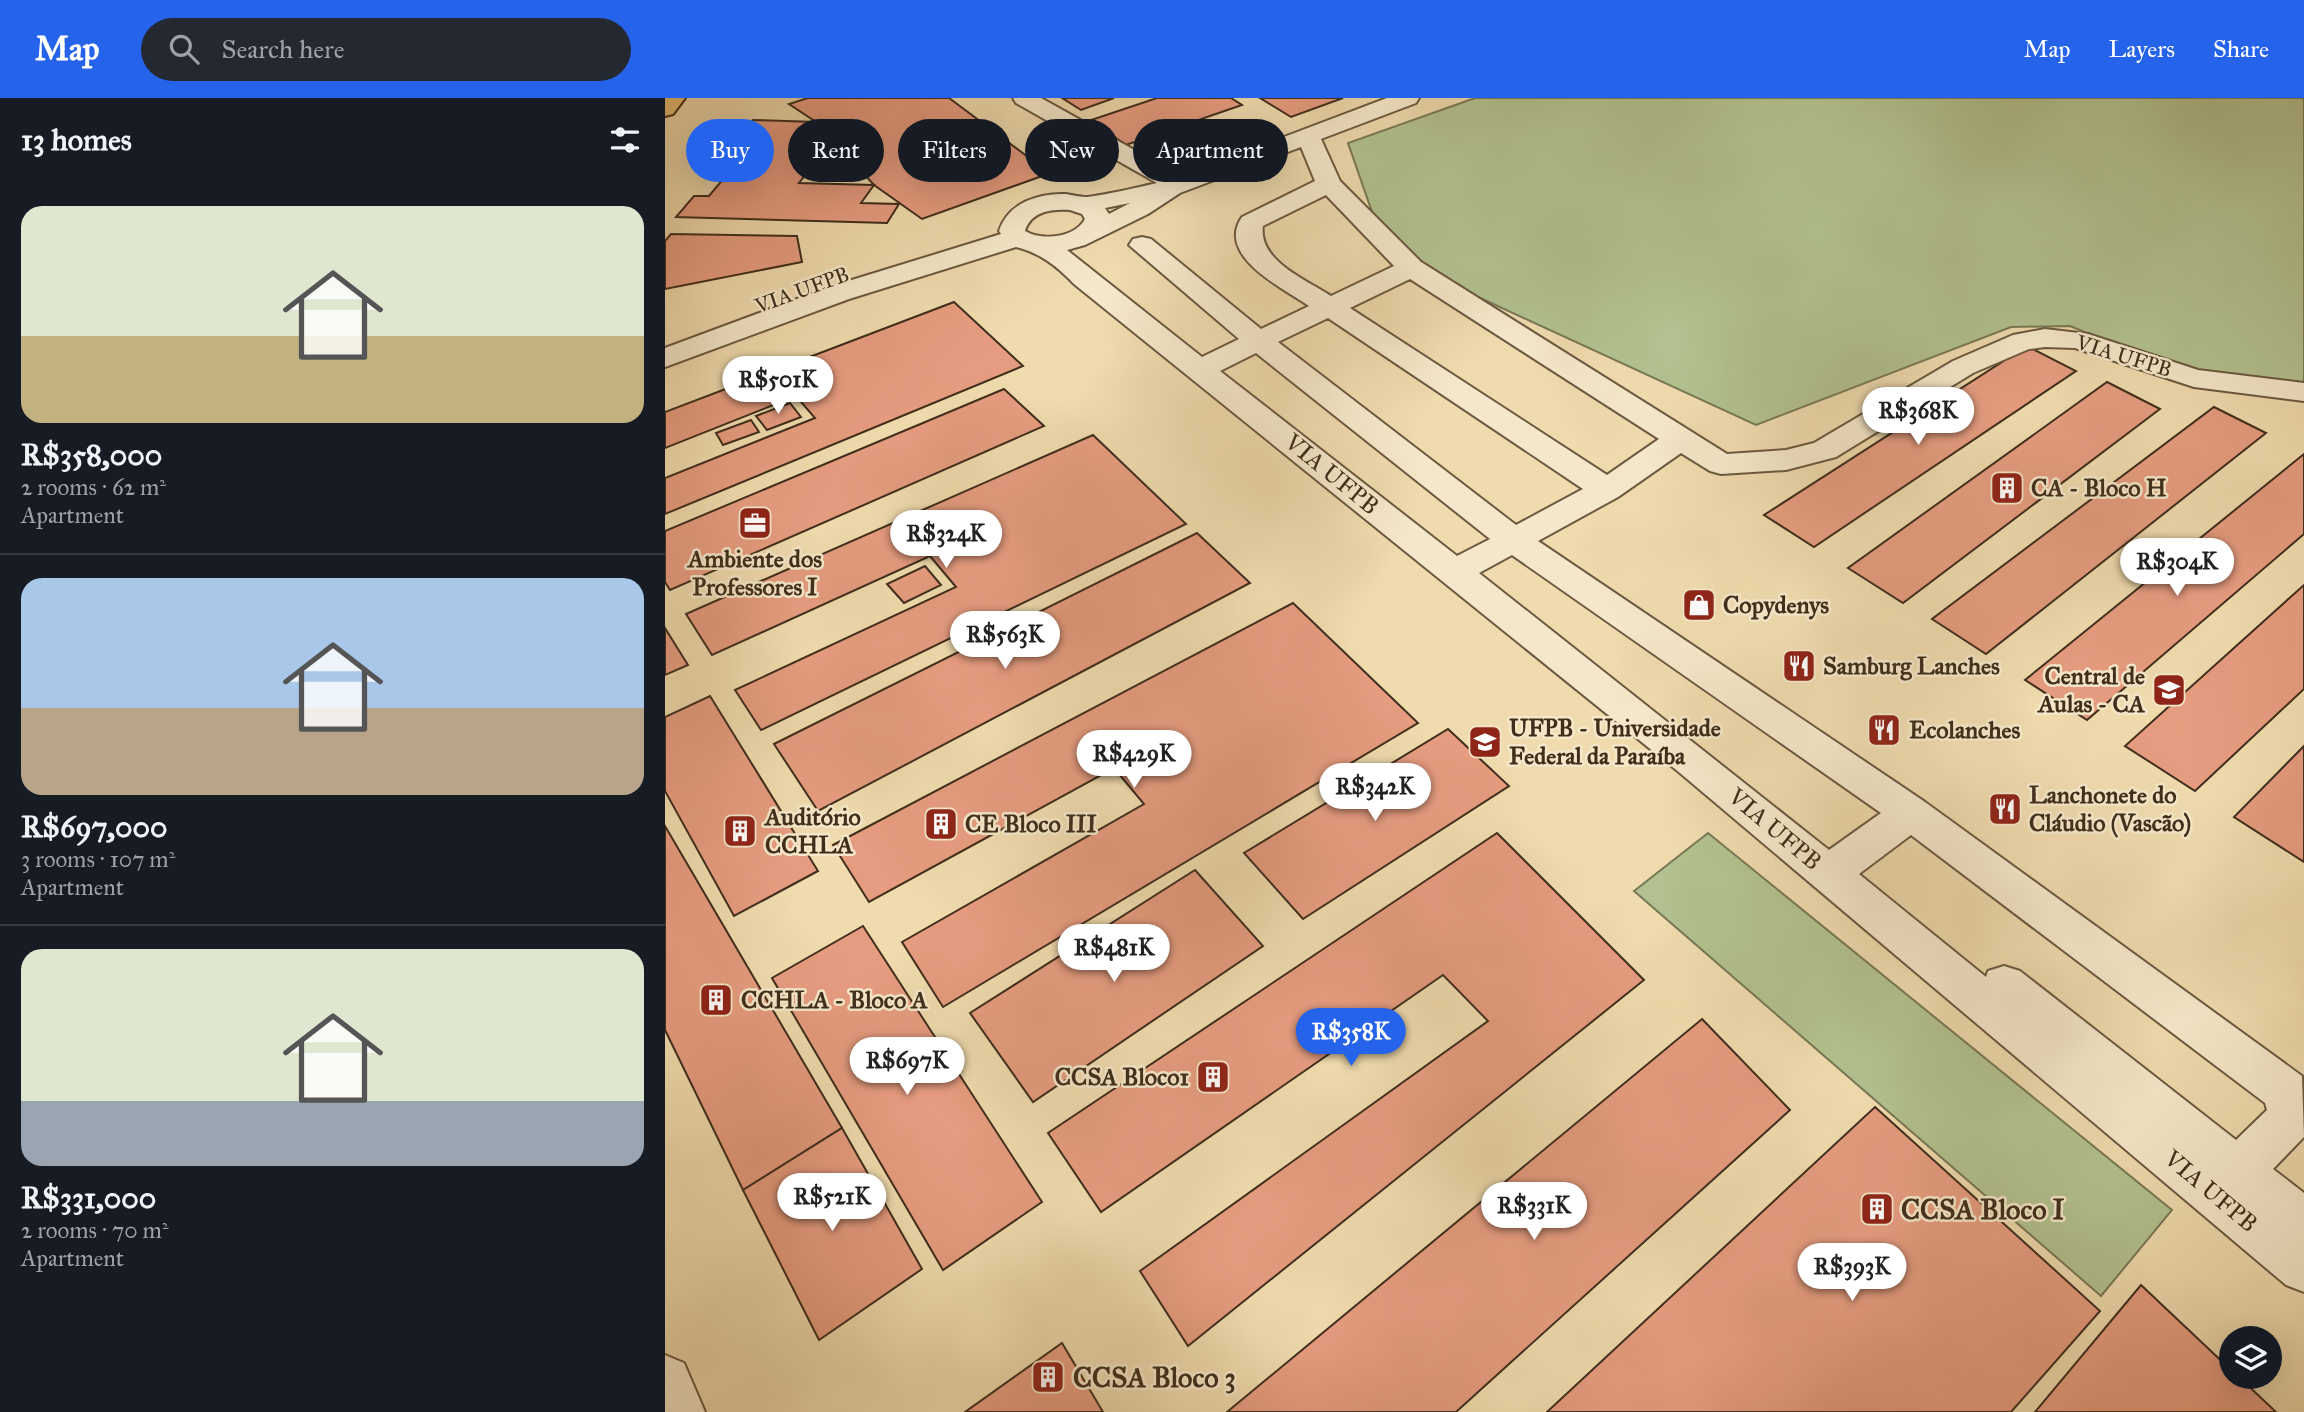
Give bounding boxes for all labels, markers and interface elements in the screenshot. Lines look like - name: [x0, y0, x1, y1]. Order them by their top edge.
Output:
- search box: [141, 18, 631, 81]
- text: Map: [35, 29, 99, 69]
- icon: search: [165, 30, 203, 68]
- text: Search here: [221, 33, 345, 65]
- text: Map: [2024, 34, 2071, 64]
- text: Layers: [2109, 34, 2175, 64]
- text: Share: [2213, 34, 2269, 64]
- chip: Buy: [686, 119, 774, 182]
- chip: Rent: [788, 119, 884, 182]
- chip: Filters: [898, 119, 1011, 182]
- chip: New: [1025, 119, 1119, 182]
- chip: Apartment: [1133, 119, 1288, 182]
- icon: filters: [606, 121, 644, 159]
- text: 13 homes: [21, 122, 132, 158]
- icon: home: [270, 252, 396, 378]
- street label: VIA UFPB: [750, 261, 853, 319]
- street label: VIA UFPB: [2072, 329, 2175, 383]
- pin: R$501K: [721, 356, 835, 416]
- text: R$501K: [738, 365, 818, 393]
- pin: R$368K: [1861, 388, 1975, 447]
- text: R$368K: [1878, 396, 1958, 424]
- street label: VIA UFPB: [1278, 426, 1385, 521]
- text: R$358,000: [21, 437, 162, 473]
- building icon: CA - Bloco H: [1988, 469, 2026, 507]
- text: 2 rooms · 62 m²: [21, 473, 166, 501]
- place label: CA - Bloco H: [2031, 473, 2167, 503]
- text: Apartment: [21, 501, 124, 529]
- office icon: Ambiente dos Professores I: [736, 504, 774, 542]
- pin: R$324K: [889, 510, 1003, 570]
- text: R$324K: [906, 519, 986, 547]
- pin: R$304K: [2120, 538, 2234, 598]
- place label: Ambiente dos Professores I: [686, 544, 822, 602]
- text: R$304K: [2136, 547, 2218, 575]
- shop icon: Copydenys: [1680, 586, 1718, 624]
- place label: Copydenys: [1723, 590, 1829, 620]
- pin: R$563K: [948, 612, 1062, 671]
- text: R$563K: [966, 620, 1044, 648]
- icon: home: [270, 624, 396, 750]
- restaurant icon: Samburg Lanches: [1780, 647, 1818, 685]
- place label: Samburg Lanches: [1823, 651, 2000, 681]
- place label: Central de Aulas - CA: [2036, 661, 2146, 719]
- school or university icon: Central de Aulas - CA: [2150, 671, 2188, 709]
- restaurant icon: Ecolanches: [1865, 711, 1903, 749]
- place label: UFPB - Universidade Federal da Paraíba: [1509, 713, 1721, 771]
- place label: Ecolanches: [1909, 715, 2020, 745]
- school or university icon: UFPB - Universidade Federal da Paraíba: [1466, 723, 1504, 761]
- pin: R$429K: [1077, 730, 1191, 790]
- text: R$429K: [1093, 739, 1175, 767]
- pin: R$342K: [1318, 764, 1432, 823]
- text: R$342K: [1335, 772, 1415, 800]
- place label: Lanchonete do Cláudio (Vascão): [2029, 780, 2191, 838]
- street label: VIA UFPB: [1721, 781, 1828, 877]
- restaurant icon: Lanchonete do Cláudio (Vascão): [1986, 790, 2024, 828]
- place label: Auditório CCHLA: [763, 802, 861, 860]
- building icon: CE Bloco III: [922, 805, 960, 843]
- text: R$697,000: [21, 809, 167, 845]
- place label: CE Bloco III: [965, 809, 1097, 839]
- building icon: Auditório CCHLA: [721, 812, 759, 850]
- text: 3 rooms · 107 m²: [21, 845, 175, 873]
- text: Apartment: [21, 873, 124, 901]
- pin: R$481K: [1057, 924, 1171, 984]
- text: R$481K: [1074, 933, 1154, 961]
- building icon: CCHLA - Bloco A: [697, 981, 735, 1019]
- place label: CCHLA - Bloco A: [741, 985, 928, 1015]
- icon: home: [270, 995, 396, 1121]
- pin: R$358K: [1294, 1009, 1408, 1068]
- text: R$358K: [1312, 1017, 1390, 1045]
- pin: R$697K: [850, 1038, 964, 1097]
- text: R$697K: [866, 1046, 948, 1074]
- building icon: CCSA Bloco1: [1194, 1058, 1232, 1096]
- place label: CCSA Bloco1: [1055, 1062, 1190, 1092]
- street label: VIA UFPB: [2157, 1143, 2264, 1239]
- pin: R$521K: [775, 1174, 889, 1233]
- text: R$331,000: [21, 1180, 156, 1216]
- text: R$521K: [793, 1182, 871, 1210]
- pin: R$331K: [1477, 1182, 1591, 1242]
- building icon: CCSA Bloco I: [1858, 1190, 1896, 1228]
- text: R$331K: [1497, 1191, 1571, 1219]
- place label: CCSA Bloco I: [1901, 1192, 2065, 1227]
- text: 2 rooms · 70 m²: [21, 1216, 169, 1244]
- text: Apartment: [21, 1244, 124, 1272]
- pin: R$393K: [1795, 1244, 1909, 1303]
- text: R$393K: [1813, 1252, 1891, 1280]
- map controls: [2219, 1326, 2282, 1389]
- button: layers: [2219, 1326, 2282, 1389]
- building icon: CCSA Bloco 3: [1029, 1358, 1067, 1396]
- place label: CCSA Bloco 3: [1073, 1360, 1236, 1395]

